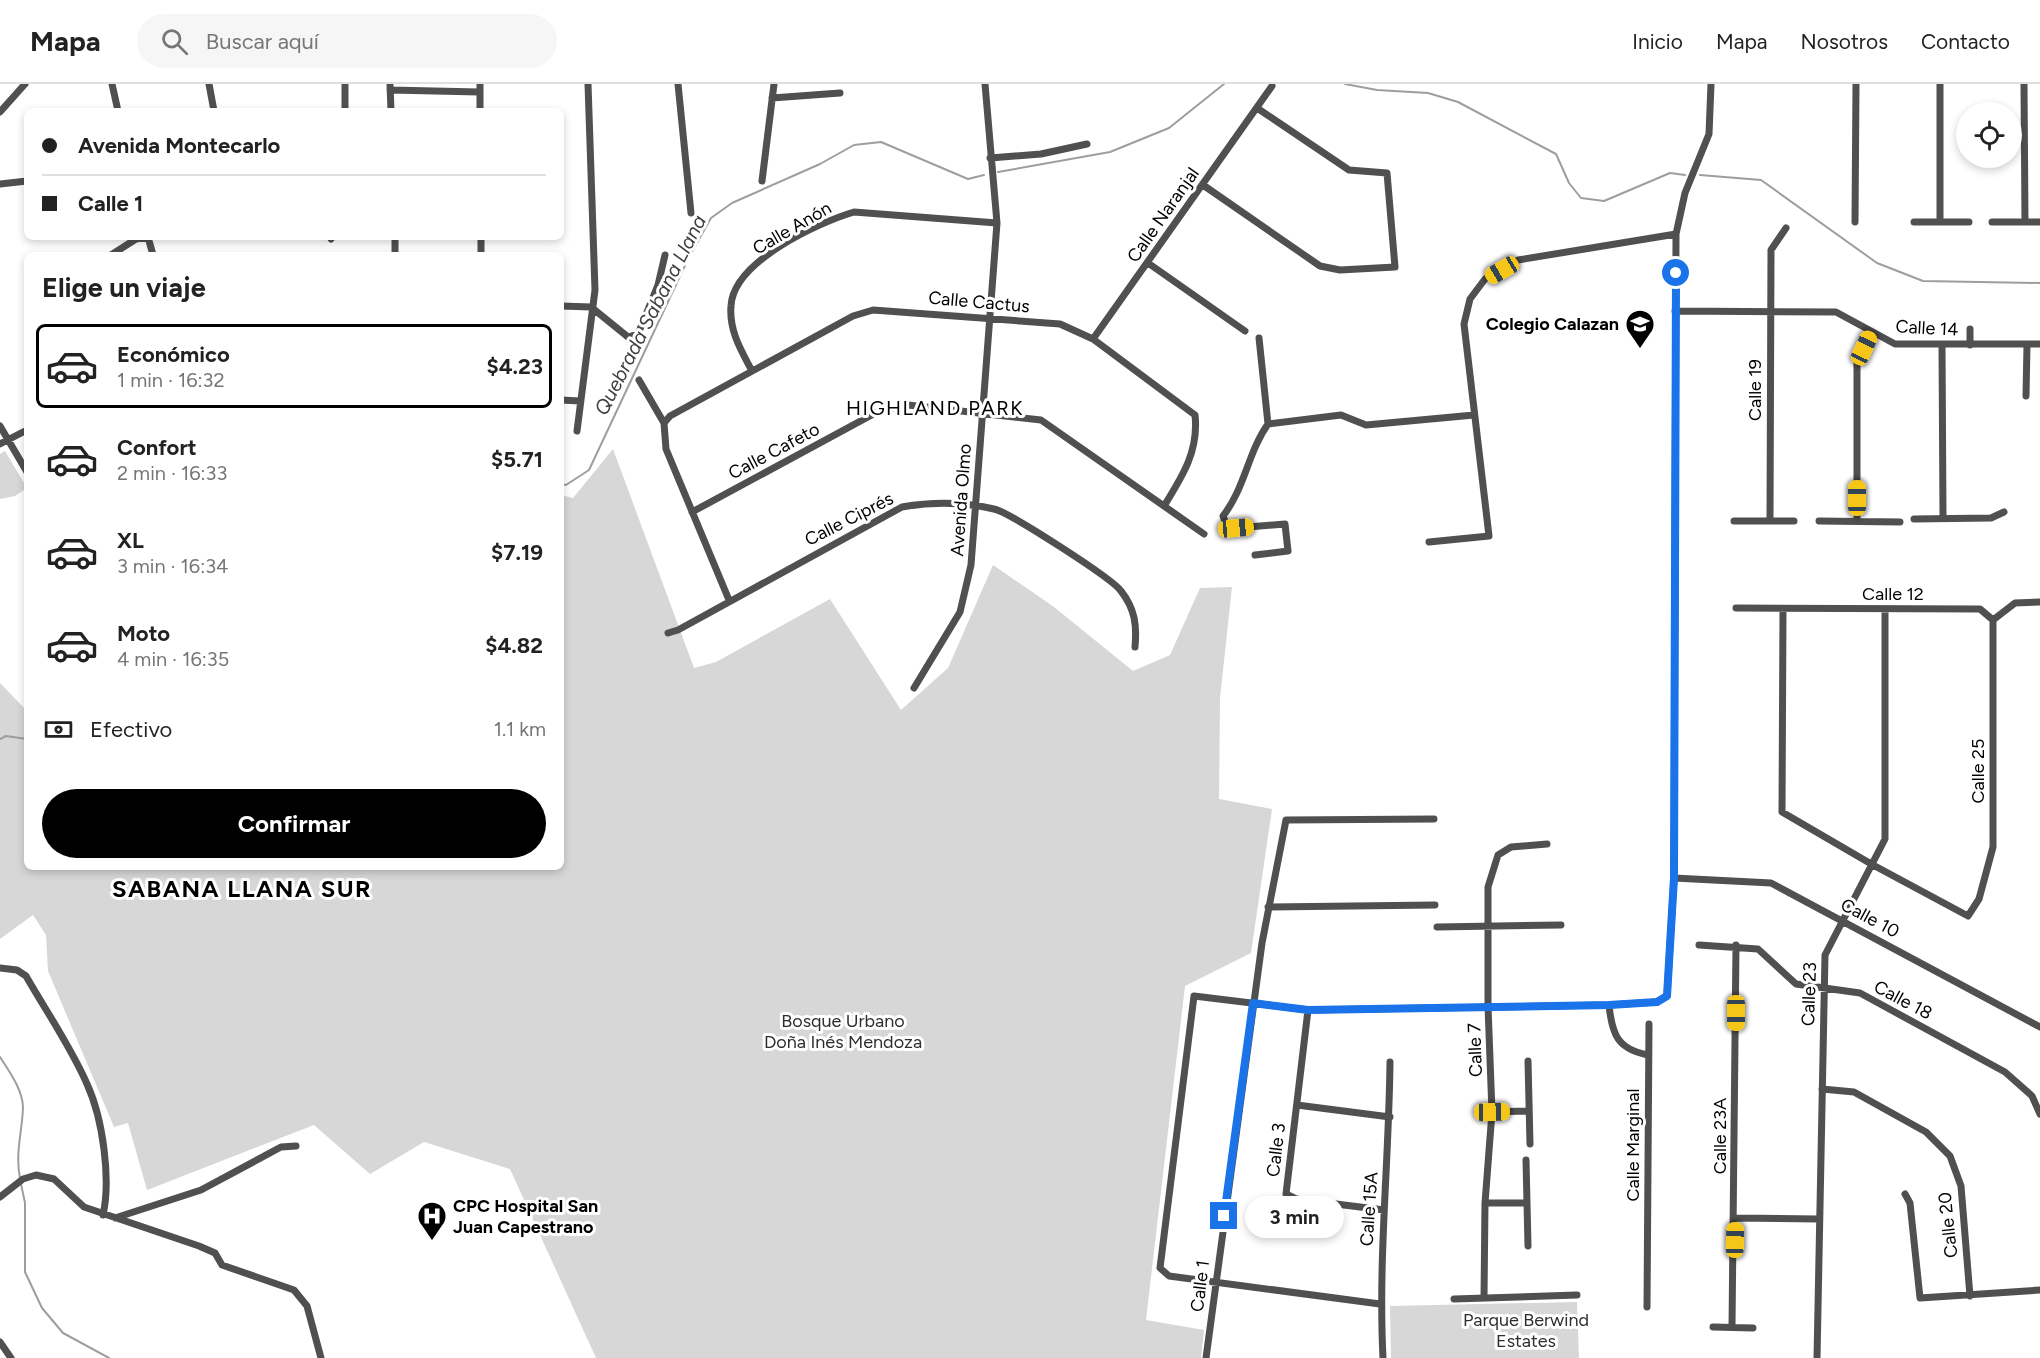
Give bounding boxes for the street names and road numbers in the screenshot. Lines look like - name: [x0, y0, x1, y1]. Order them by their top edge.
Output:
- street label: Calle Naranjal: [1122, 163, 1204, 267]
- street label: Calle Anón: [749, 197, 835, 259]
- street label: Calle Cactus: [927, 287, 1031, 317]
- street label: Calle 14: [1895, 315, 1959, 341]
- street label: Calle 19: [1744, 359, 1766, 421]
- street label: Calle Cafeto: [725, 418, 823, 484]
- street label: Avenida Olmo: [946, 443, 976, 557]
- street label: Calle Ciprés: [801, 487, 897, 551]
- street label: Calle 12: [1862, 583, 1924, 605]
- street label: Calle 25: [1967, 739, 1989, 803]
- street label: Calle 10: [1837, 893, 1903, 943]
- street label: Calle 23: [1797, 962, 1821, 1026]
- street label: Calle 18: [1870, 976, 1936, 1024]
- street label: Calle 7: [1463, 1022, 1487, 1077]
- street label: Calle Marginal: [1622, 1089, 1644, 1201]
- street label: Calle 23A: [1709, 1098, 1731, 1174]
- street label: Calle 3: [1262, 1122, 1290, 1178]
- street label: Calle 15A: [1355, 1171, 1383, 1247]
- street label: Calle 20: [1934, 1191, 1962, 1259]
- street label: Calle 1: [1186, 1259, 1214, 1313]

